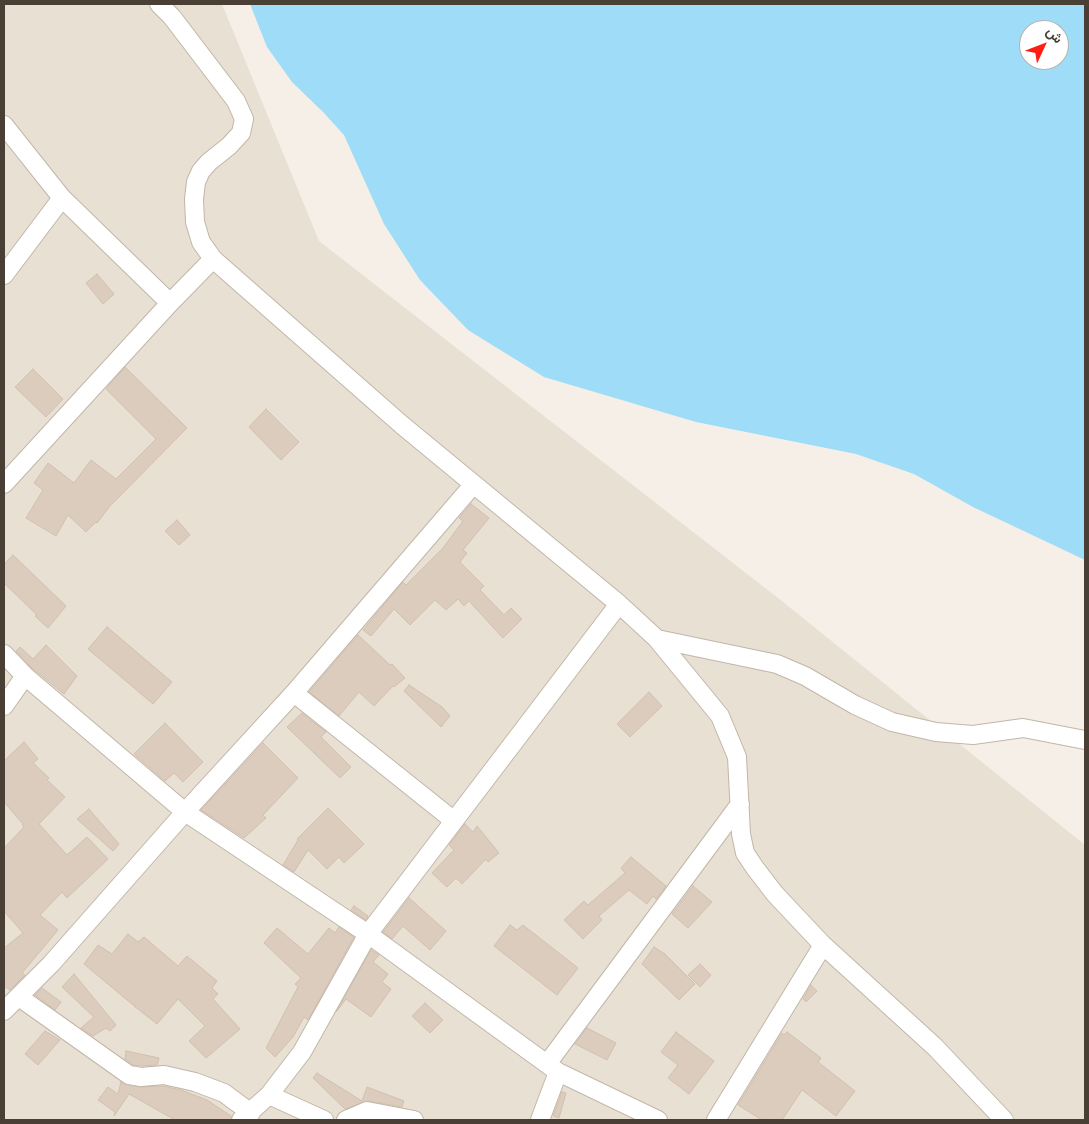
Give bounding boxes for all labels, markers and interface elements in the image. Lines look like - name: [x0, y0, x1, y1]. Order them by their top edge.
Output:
- north arrow: [1019, 20, 1069, 70]
- text: ش: [1043, 23, 1067, 47]

